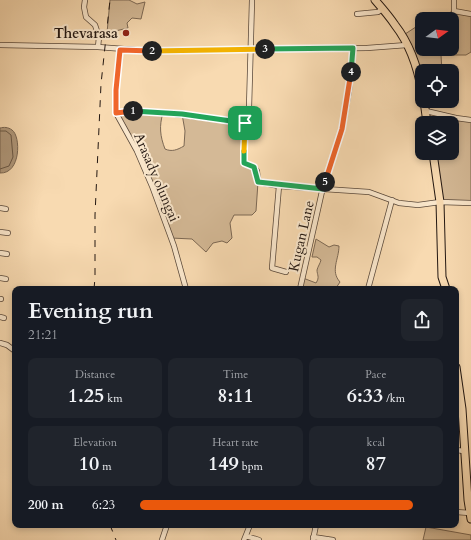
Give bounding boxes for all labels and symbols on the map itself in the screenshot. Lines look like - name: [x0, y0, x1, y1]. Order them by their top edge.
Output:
- north arrow: [415, 12, 459, 56]
- place label: Thevarasa: [54, 24, 118, 43]
- marker: Thevarasa: [121, 28, 131, 38]
- pin: 3: [255, 39, 275, 59]
- pin: 2: [142, 41, 162, 61]
- pin: 4: [341, 62, 361, 82]
- pin: 1: [123, 101, 143, 121]
- pin: [228, 106, 262, 140]
- street label: Arasady olungai: [129, 130, 184, 225]
- pin: 5: [315, 172, 335, 192]
- street label: Kugan Lane: [284, 199, 319, 274]

